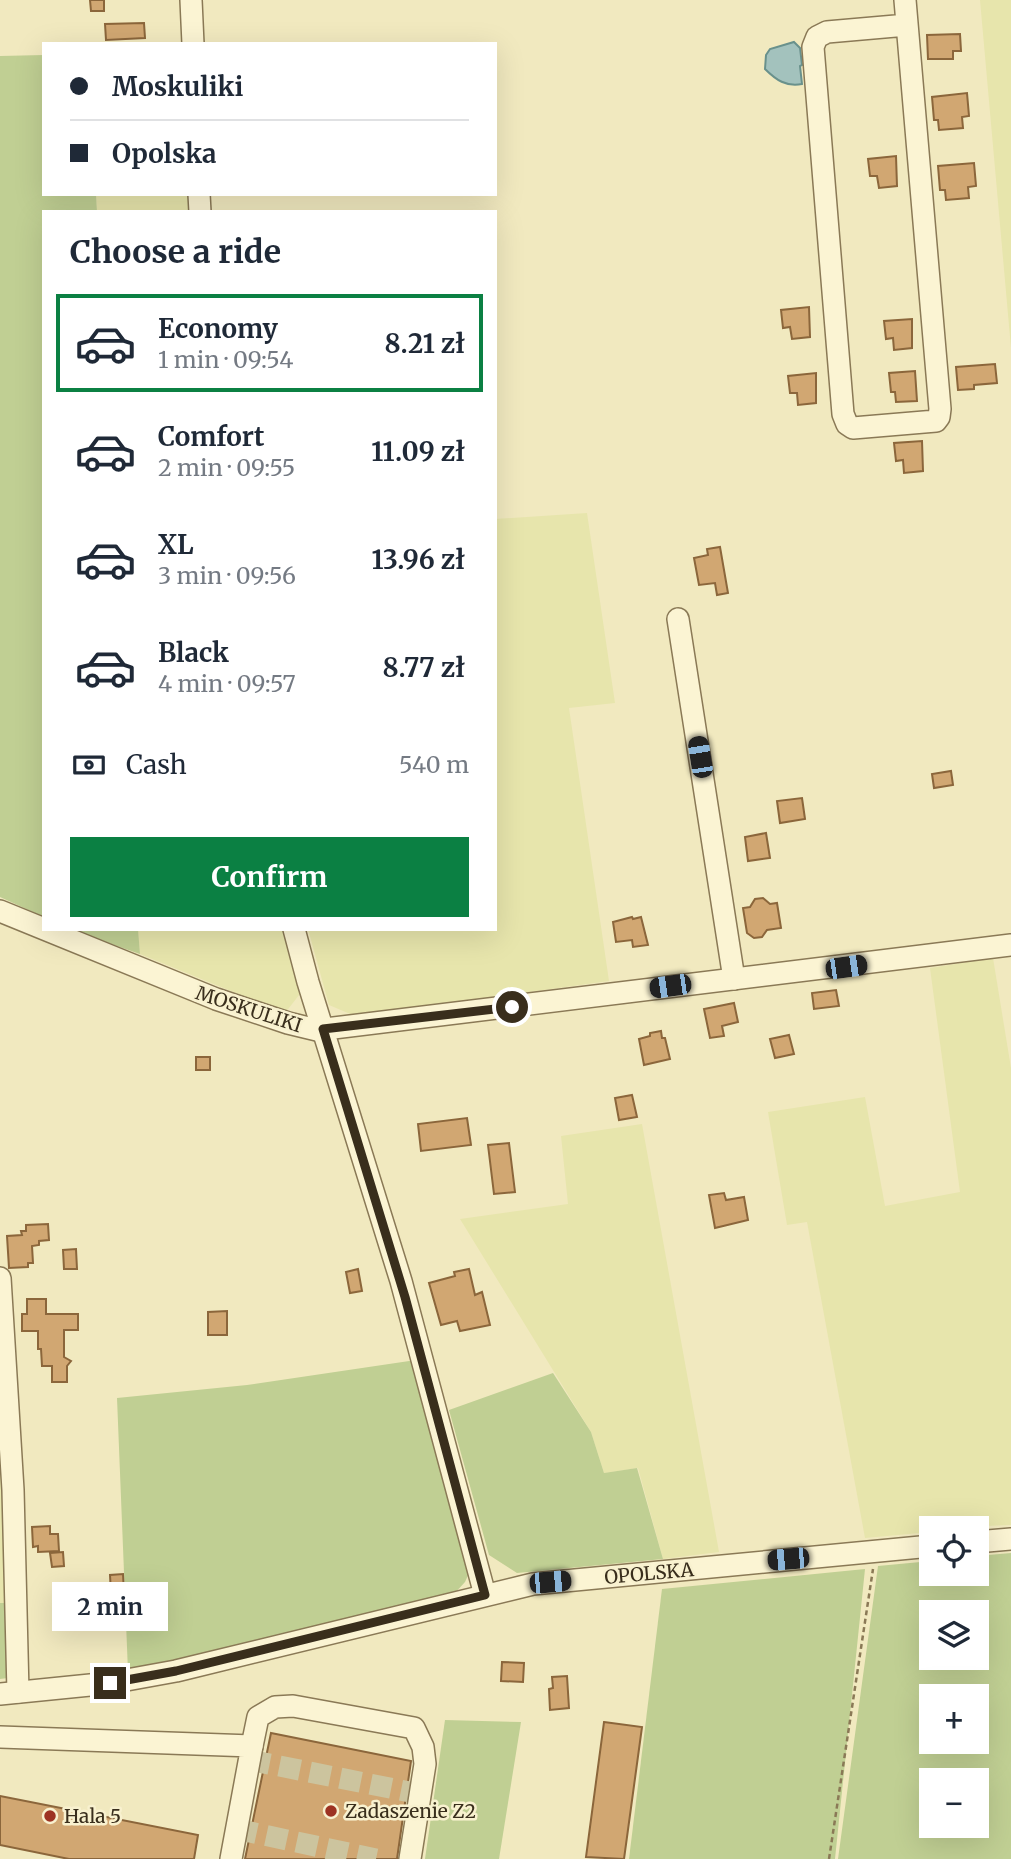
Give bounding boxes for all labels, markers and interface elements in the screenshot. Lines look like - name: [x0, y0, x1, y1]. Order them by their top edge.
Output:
- text: Moskuliki: [112, 70, 243, 103]
- text: Opolska: [112, 137, 217, 170]
- text: Choose a ride: [70, 232, 281, 272]
- icon: car: [74, 312, 137, 375]
- text: Economy: [158, 312, 278, 345]
- text: 8.21 zł: [384, 327, 465, 360]
- text: 1 min · 09:54: [158, 345, 293, 374]
- icon: car: [74, 420, 137, 483]
- text: Comfort: [158, 420, 264, 453]
- text: 11.09 zł: [371, 435, 465, 468]
- text: 2 min · 09:55: [158, 453, 295, 482]
- icon: car: [74, 528, 137, 591]
- text: XL: [158, 528, 194, 561]
- text: 13.96 zł: [371, 543, 465, 576]
- text: 3 min · 09:56: [158, 561, 296, 590]
- icon: car: [74, 636, 137, 699]
- text: Black: [158, 636, 229, 669]
- text: 8.77 zł: [383, 651, 465, 684]
- text: 4 min · 09:57: [158, 669, 296, 698]
- car: [687, 735, 714, 779]
- icon: cash: [70, 746, 108, 784]
- text: Cash: [126, 748, 187, 781]
- text: 540 m: [399, 750, 469, 779]
- button: Confirm: [70, 837, 469, 917]
- car: [824, 954, 869, 980]
- car: [648, 973, 693, 999]
- street label: MOSKULIKI: [193, 981, 305, 1037]
- route start: [496, 991, 528, 1023]
- map controls: [919, 1516, 989, 1838]
- button: locate: [919, 1516, 989, 1586]
- car: [767, 1547, 810, 1571]
- street label: OPOLSKA: [603, 1557, 695, 1589]
- car: [529, 1570, 572, 1594]
- callout: 2 min: [52, 1582, 168, 1630]
- text: 2 min: [77, 1592, 143, 1621]
- button: layers: [919, 1600, 989, 1670]
- route end: [94, 1667, 126, 1699]
- button: +: [919, 1684, 989, 1754]
- button: −: [919, 1768, 989, 1838]
- place label: Zadaszenie Z2: [345, 1799, 476, 1823]
- marker: Zadaszenie Z2: [323, 1803, 339, 1819]
- place label: Hala 5: [64, 1804, 121, 1828]
- marker: Hala 5: [42, 1808, 58, 1824]

